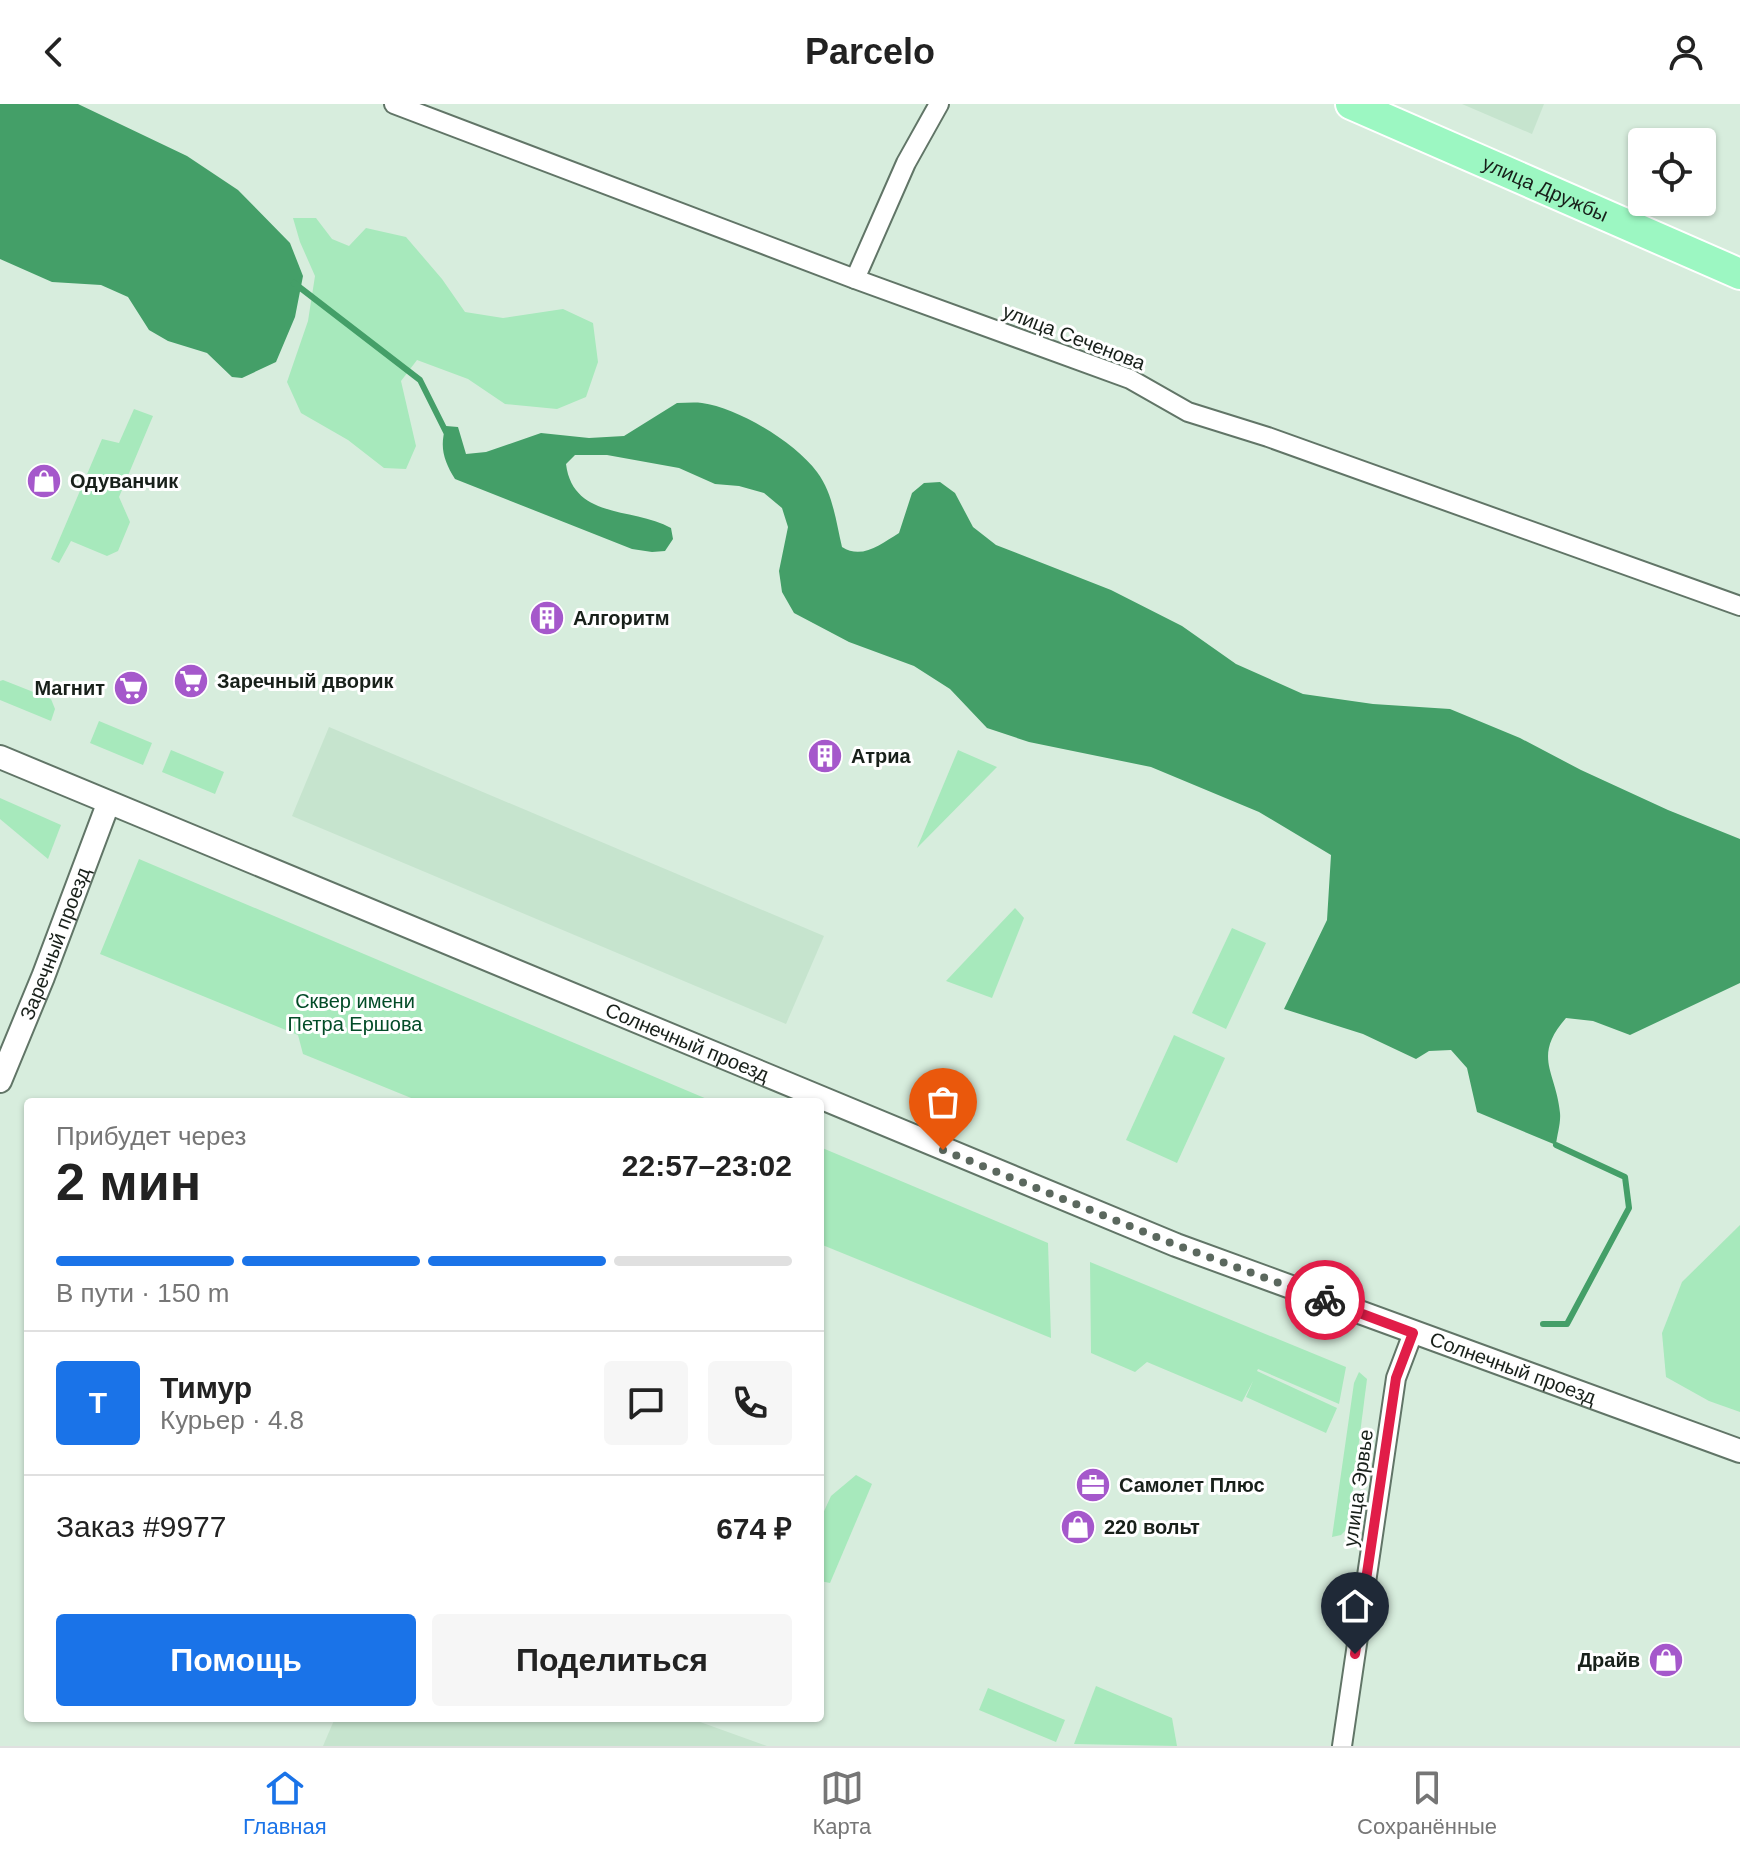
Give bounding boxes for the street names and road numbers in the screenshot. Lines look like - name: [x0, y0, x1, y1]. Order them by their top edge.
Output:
- street label: улица Дружбы: [1479, 152, 1611, 226]
- street label: улица Сеченова: [1000, 300, 1149, 375]
- street label: Заречный проезд: [16, 864, 94, 1023]
- street label: Солнечный проезд: [602, 998, 773, 1086]
- street label: Солнечный проезд: [1427, 1328, 1599, 1409]
- street label: улица Эрвье: [1339, 1428, 1377, 1548]

